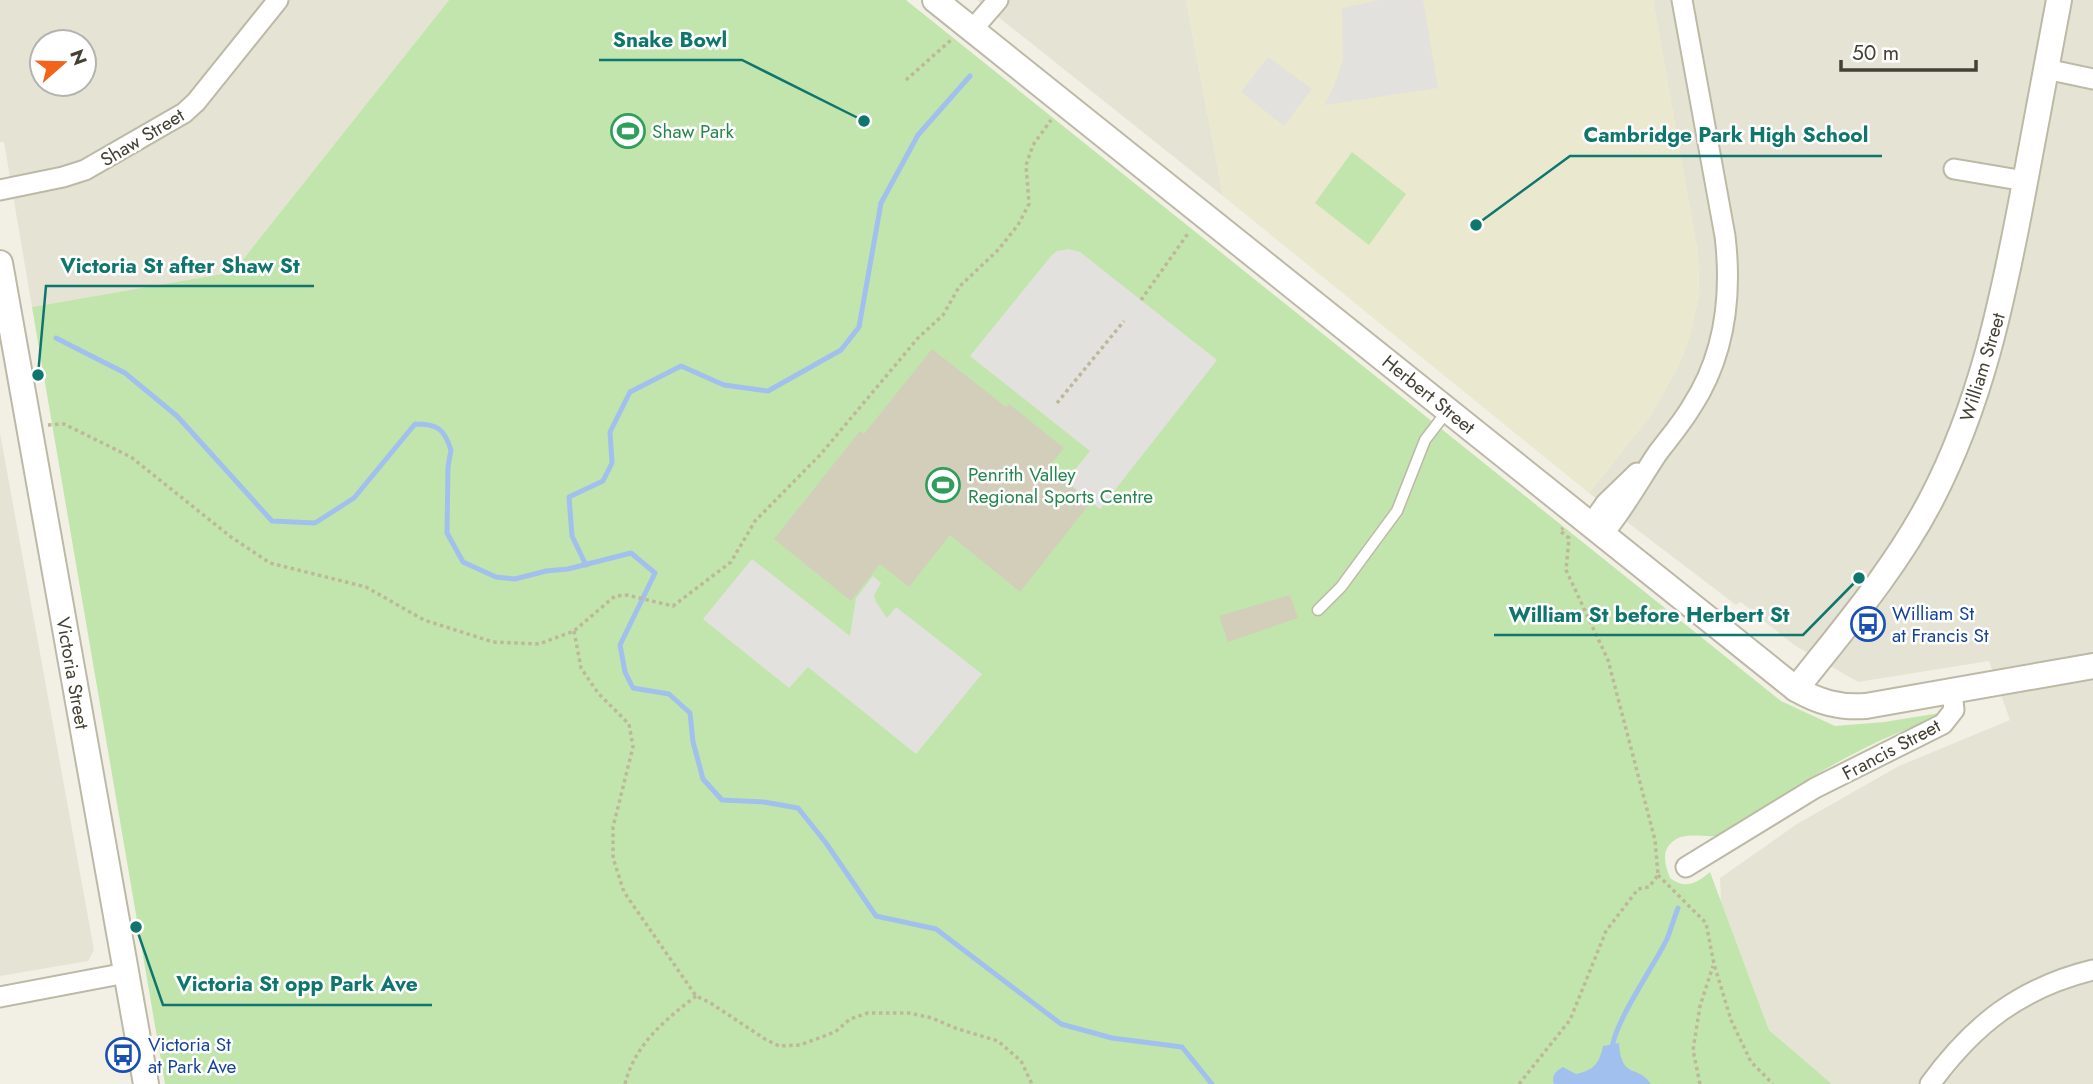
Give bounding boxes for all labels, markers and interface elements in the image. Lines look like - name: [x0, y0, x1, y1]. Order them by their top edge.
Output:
- callout: Snake Bowl: [599, 18, 742, 60]
- text: Snake Bowl: [613, 25, 727, 55]
- north arrow: [28, 28, 98, 98]
- scale bar: [1841, 28, 1976, 72]
- text: 50 m: [1852, 38, 1899, 68]
- text: N: [63, 46, 94, 69]
- street label: Shaw Street: [95, 102, 190, 173]
- sports icon: Shaw Park: [609, 112, 647, 150]
- callout: Cambridge Park High School: [1570, 114, 1882, 156]
- place label: Shaw Park: [652, 118, 735, 145]
- text: Cambridge Park High School: [1584, 120, 1868, 150]
- callout: Victoria St after Shaw St: [46, 244, 314, 286]
- text: Victoria St after Shaw St: [59, 251, 300, 281]
- street label: William Street: [1953, 309, 2012, 425]
- street label: Herbert Street: [1376, 348, 1481, 441]
- place label: Penrith Valley Regional Sports Centre: [968, 461, 1153, 510]
- sports icon: Penrith Valley Regional Sports Centre: [924, 466, 962, 504]
- callout: William St before Herbert St: [1494, 593, 1803, 635]
- text: William St before Herbert St: [1508, 600, 1790, 630]
- place label: William St at Francis St: [1892, 600, 1989, 649]
- bus stop icon: William St at Francis St: [1849, 605, 1887, 643]
- street label: Victoria Street: [49, 615, 96, 732]
- street label: Francis Street: [1837, 712, 1945, 787]
- callout: Victoria St opp Park Ave: [163, 963, 432, 1005]
- text: Victoria St opp Park Ave: [175, 969, 418, 999]
- place label: Victoria St at Park Ave: [148, 1031, 237, 1080]
- bus stop icon: Victoria St at Park Ave: [104, 1036, 142, 1074]

